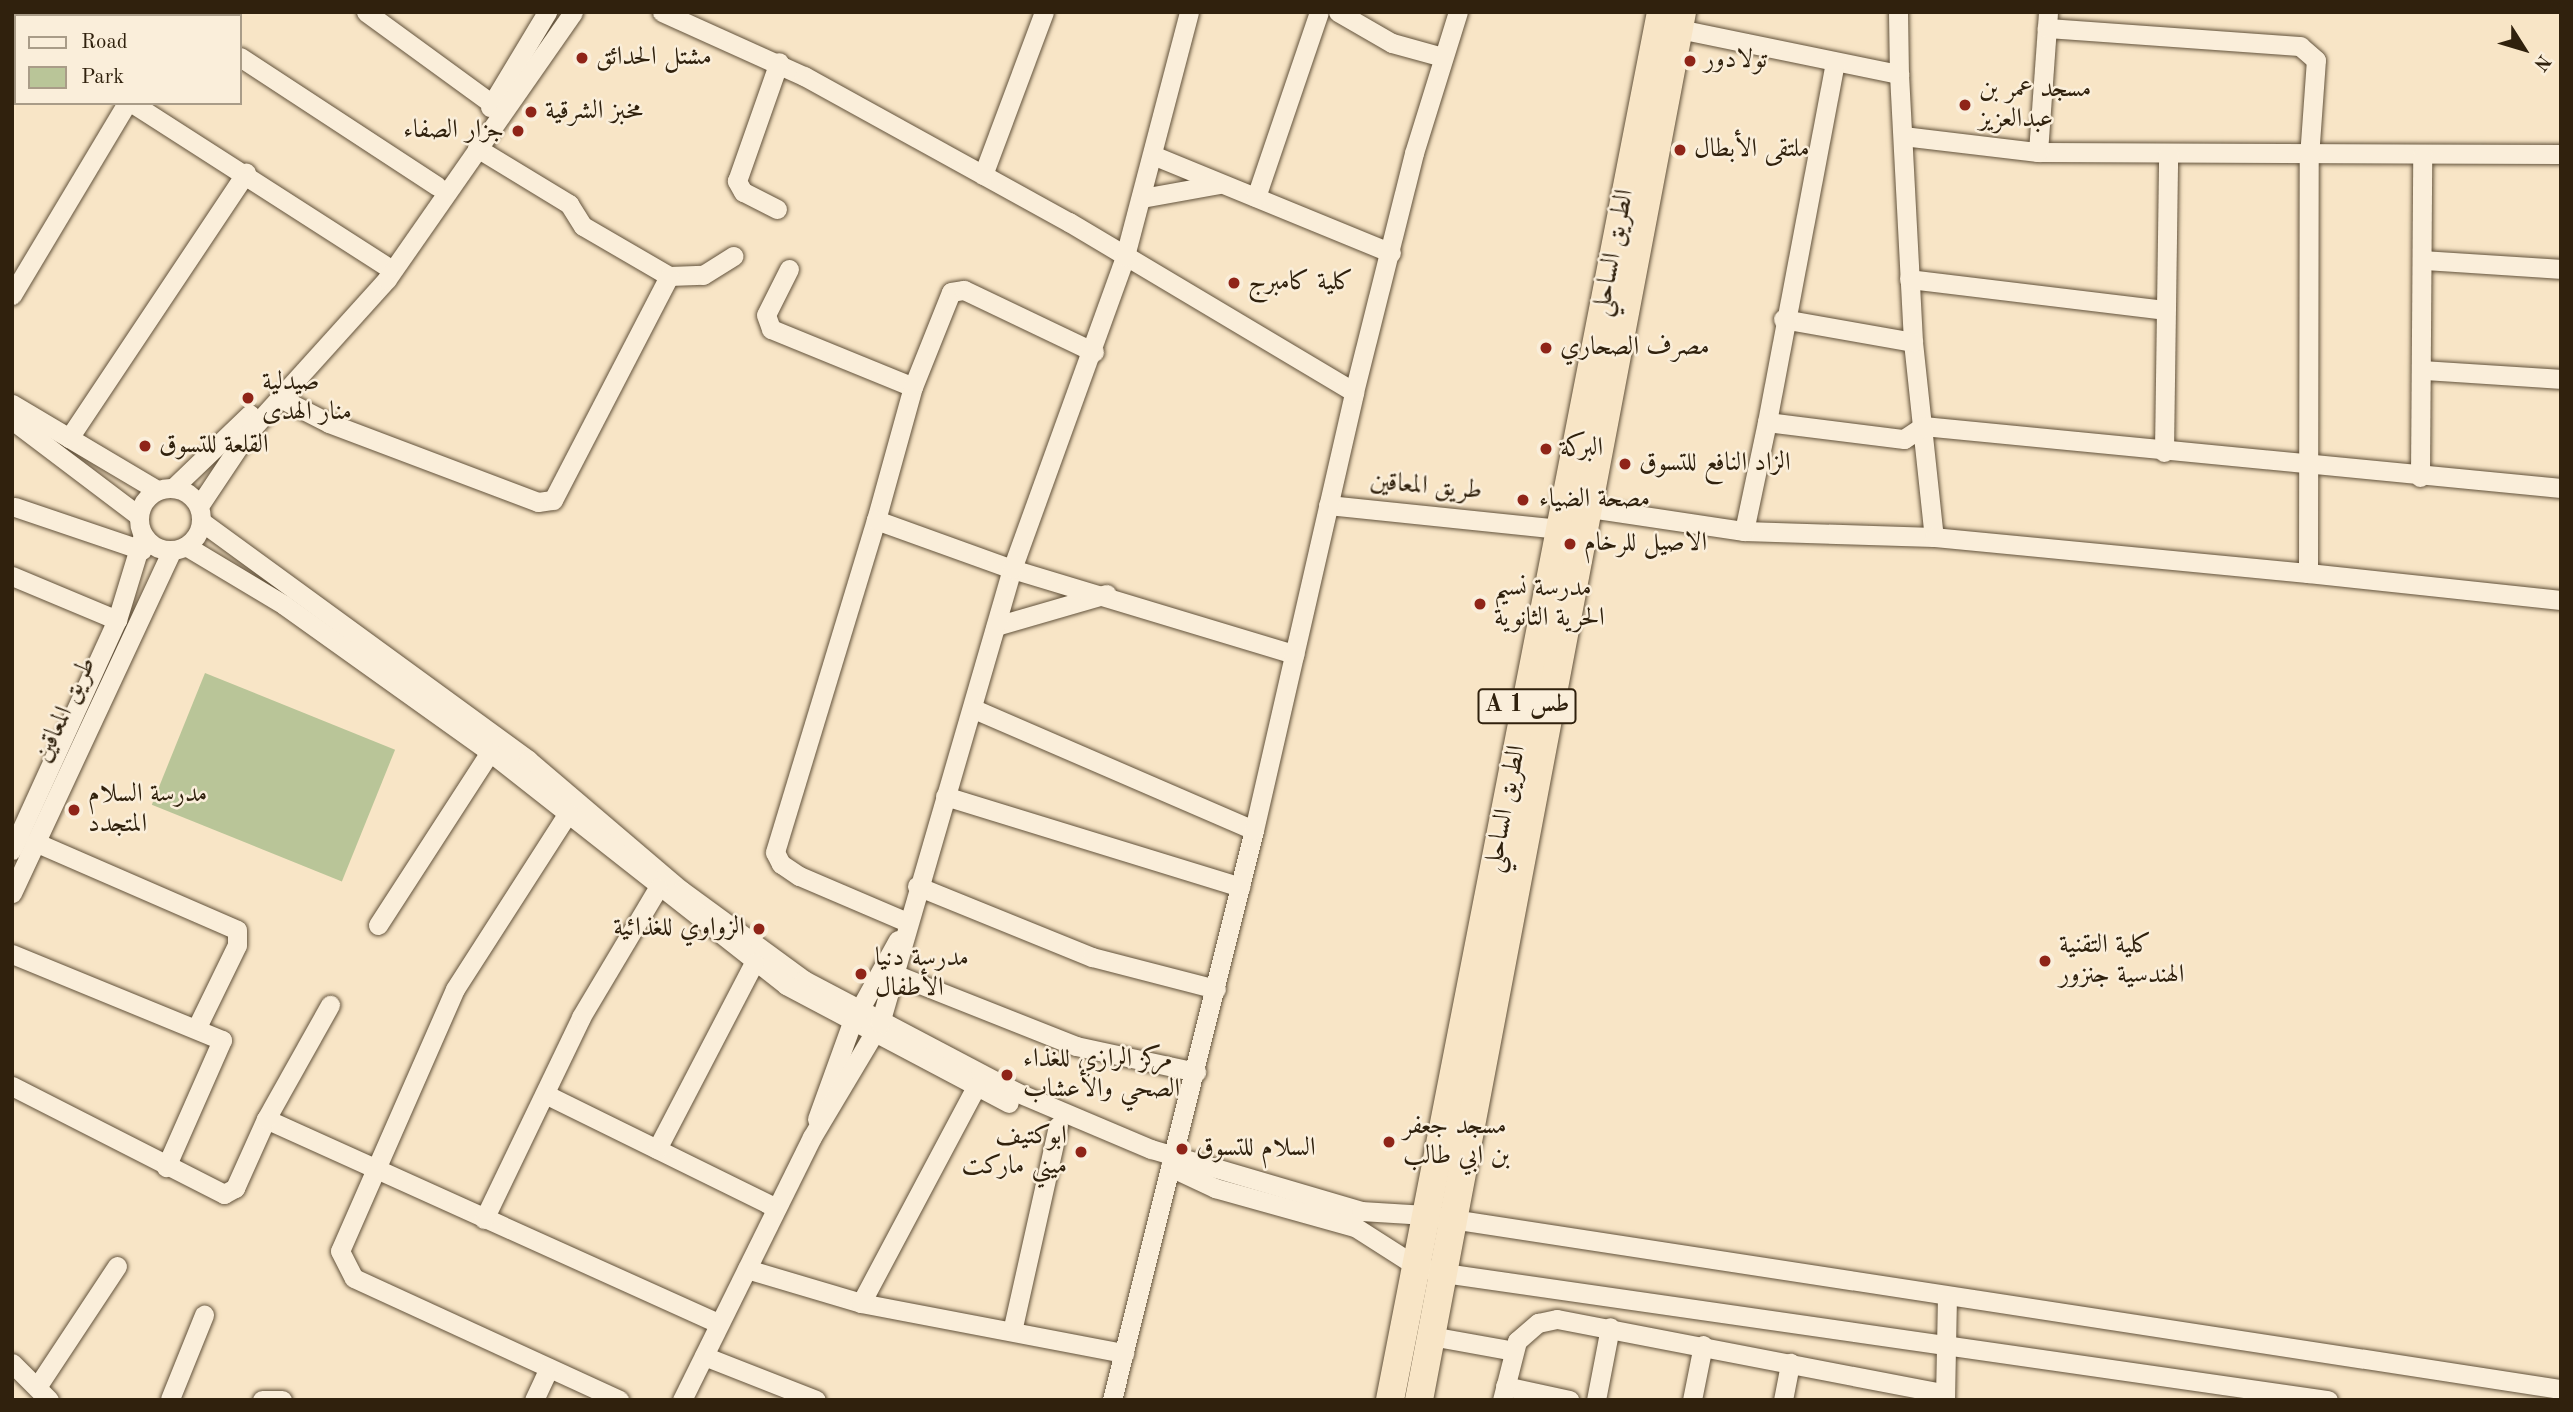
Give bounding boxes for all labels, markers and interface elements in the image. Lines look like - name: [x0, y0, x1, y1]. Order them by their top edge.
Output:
- legend: [14, 14, 242, 105]
- north arrow: [2489, 14, 2559, 84]
- text: Road: [81, 32, 128, 53]
- place label: مشتل الحدائق: [596, 42, 712, 74]
- place label: تولادور: [1704, 45, 1767, 77]
- marker: مشتل الحدائق: [574, 50, 590, 66]
- text: N: [2529, 50, 2553, 73]
- marker: تولادور: [1682, 53, 1698, 69]
- text: Park: [81, 67, 124, 88]
- place label: مسجد عمر بن عبدالعزيز: [1979, 74, 2091, 136]
- place label: مخبز الشرقية: [545, 96, 643, 128]
- marker: مسجد عمر بن عبدالعزيز: [1957, 97, 1973, 113]
- marker: مخبز الشرقية: [523, 104, 539, 120]
- place label: جزار الصفاء: [403, 115, 504, 147]
- marker: جزار الصفاء: [510, 123, 526, 139]
- place label: ملتقى الأبطال: [1694, 134, 1810, 166]
- marker: ملتقى الأبطال: [1672, 142, 1688, 158]
- street label: الطريق الساحلي: [1586, 187, 1642, 319]
- place label: كلية كامبرج: [1248, 267, 1353, 299]
- marker: كلية كامبرج: [1226, 275, 1242, 291]
- place label: مصرف الصحاري: [1560, 332, 1710, 364]
- marker: مصرف الصحاري: [1538, 340, 1554, 356]
- place label: صيدلية منار الهدى: [262, 367, 352, 428]
- marker: صيدلية منار الهدى: [240, 390, 256, 406]
- place label: القلعة للتسوق: [159, 430, 269, 462]
- place label: البركة: [1560, 433, 1603, 465]
- marker: القلعة للتسوق: [137, 438, 153, 454]
- marker: البركة: [1538, 441, 1554, 457]
- place label: الزاد النافع للتسوق: [1639, 448, 1791, 480]
- marker: الزاد النافع للتسوق: [1617, 456, 1633, 472]
- street label: طريق المعاقين: [1369, 467, 1483, 507]
- place label: مصحة الضياء: [1539, 484, 1650, 516]
- marker: مصحة الضياء: [1513, 490, 1533, 510]
- place label: الاصيل للرخام: [1584, 528, 1707, 560]
- marker: الاصيل للرخام: [1562, 536, 1578, 552]
- place label: مدرسة نسيم الحرية الثانوية: [1494, 573, 1605, 634]
- marker: مدرسة نسيم الحرية الثانوية: [1472, 596, 1488, 612]
- street label: طريق المعاقين: [28, 652, 104, 768]
- road number: A 1 طس: [1476, 686, 1578, 726]
- street label: الطريق الساحلي: [1478, 743, 1534, 875]
- place label: مدرسة السلام المتجدد: [88, 779, 207, 840]
- marker: مدرسة السلام المتجدد: [66, 802, 82, 818]
- place label: الزواوي للغذائية: [613, 913, 745, 945]
- marker: الزواوي للغذائية: [751, 921, 767, 937]
- place label: كلية التقنية الهندسية جنزور: [2059, 930, 2184, 992]
- place label: مدرسة دنيا الأطفال: [875, 943, 969, 1004]
- marker: كلية التقنية الهندسية جنزور: [2037, 953, 2053, 969]
- marker: مدرسة دنيا الأطفال: [853, 966, 869, 982]
- place label: مركز الرازي للغذاء الصحي والأعشاب: [1023, 1044, 1180, 1106]
- marker: مركز الرازي للغذاء الصحي والأعشاب: [997, 1065, 1017, 1085]
- place label: مسجد جعفر بن ابي طالب: [1403, 1111, 1510, 1172]
- place label: ابوكتيف ميني ماركت: [962, 1121, 1067, 1182]
- place label: السلام للتسوق: [1196, 1133, 1316, 1165]
- marker: مسجد جعفر بن ابي طالب: [1381, 1134, 1397, 1150]
- marker: السلام للتسوق: [1174, 1141, 1190, 1157]
- marker: ابوكتيف ميني ماركت: [1073, 1144, 1089, 1160]

